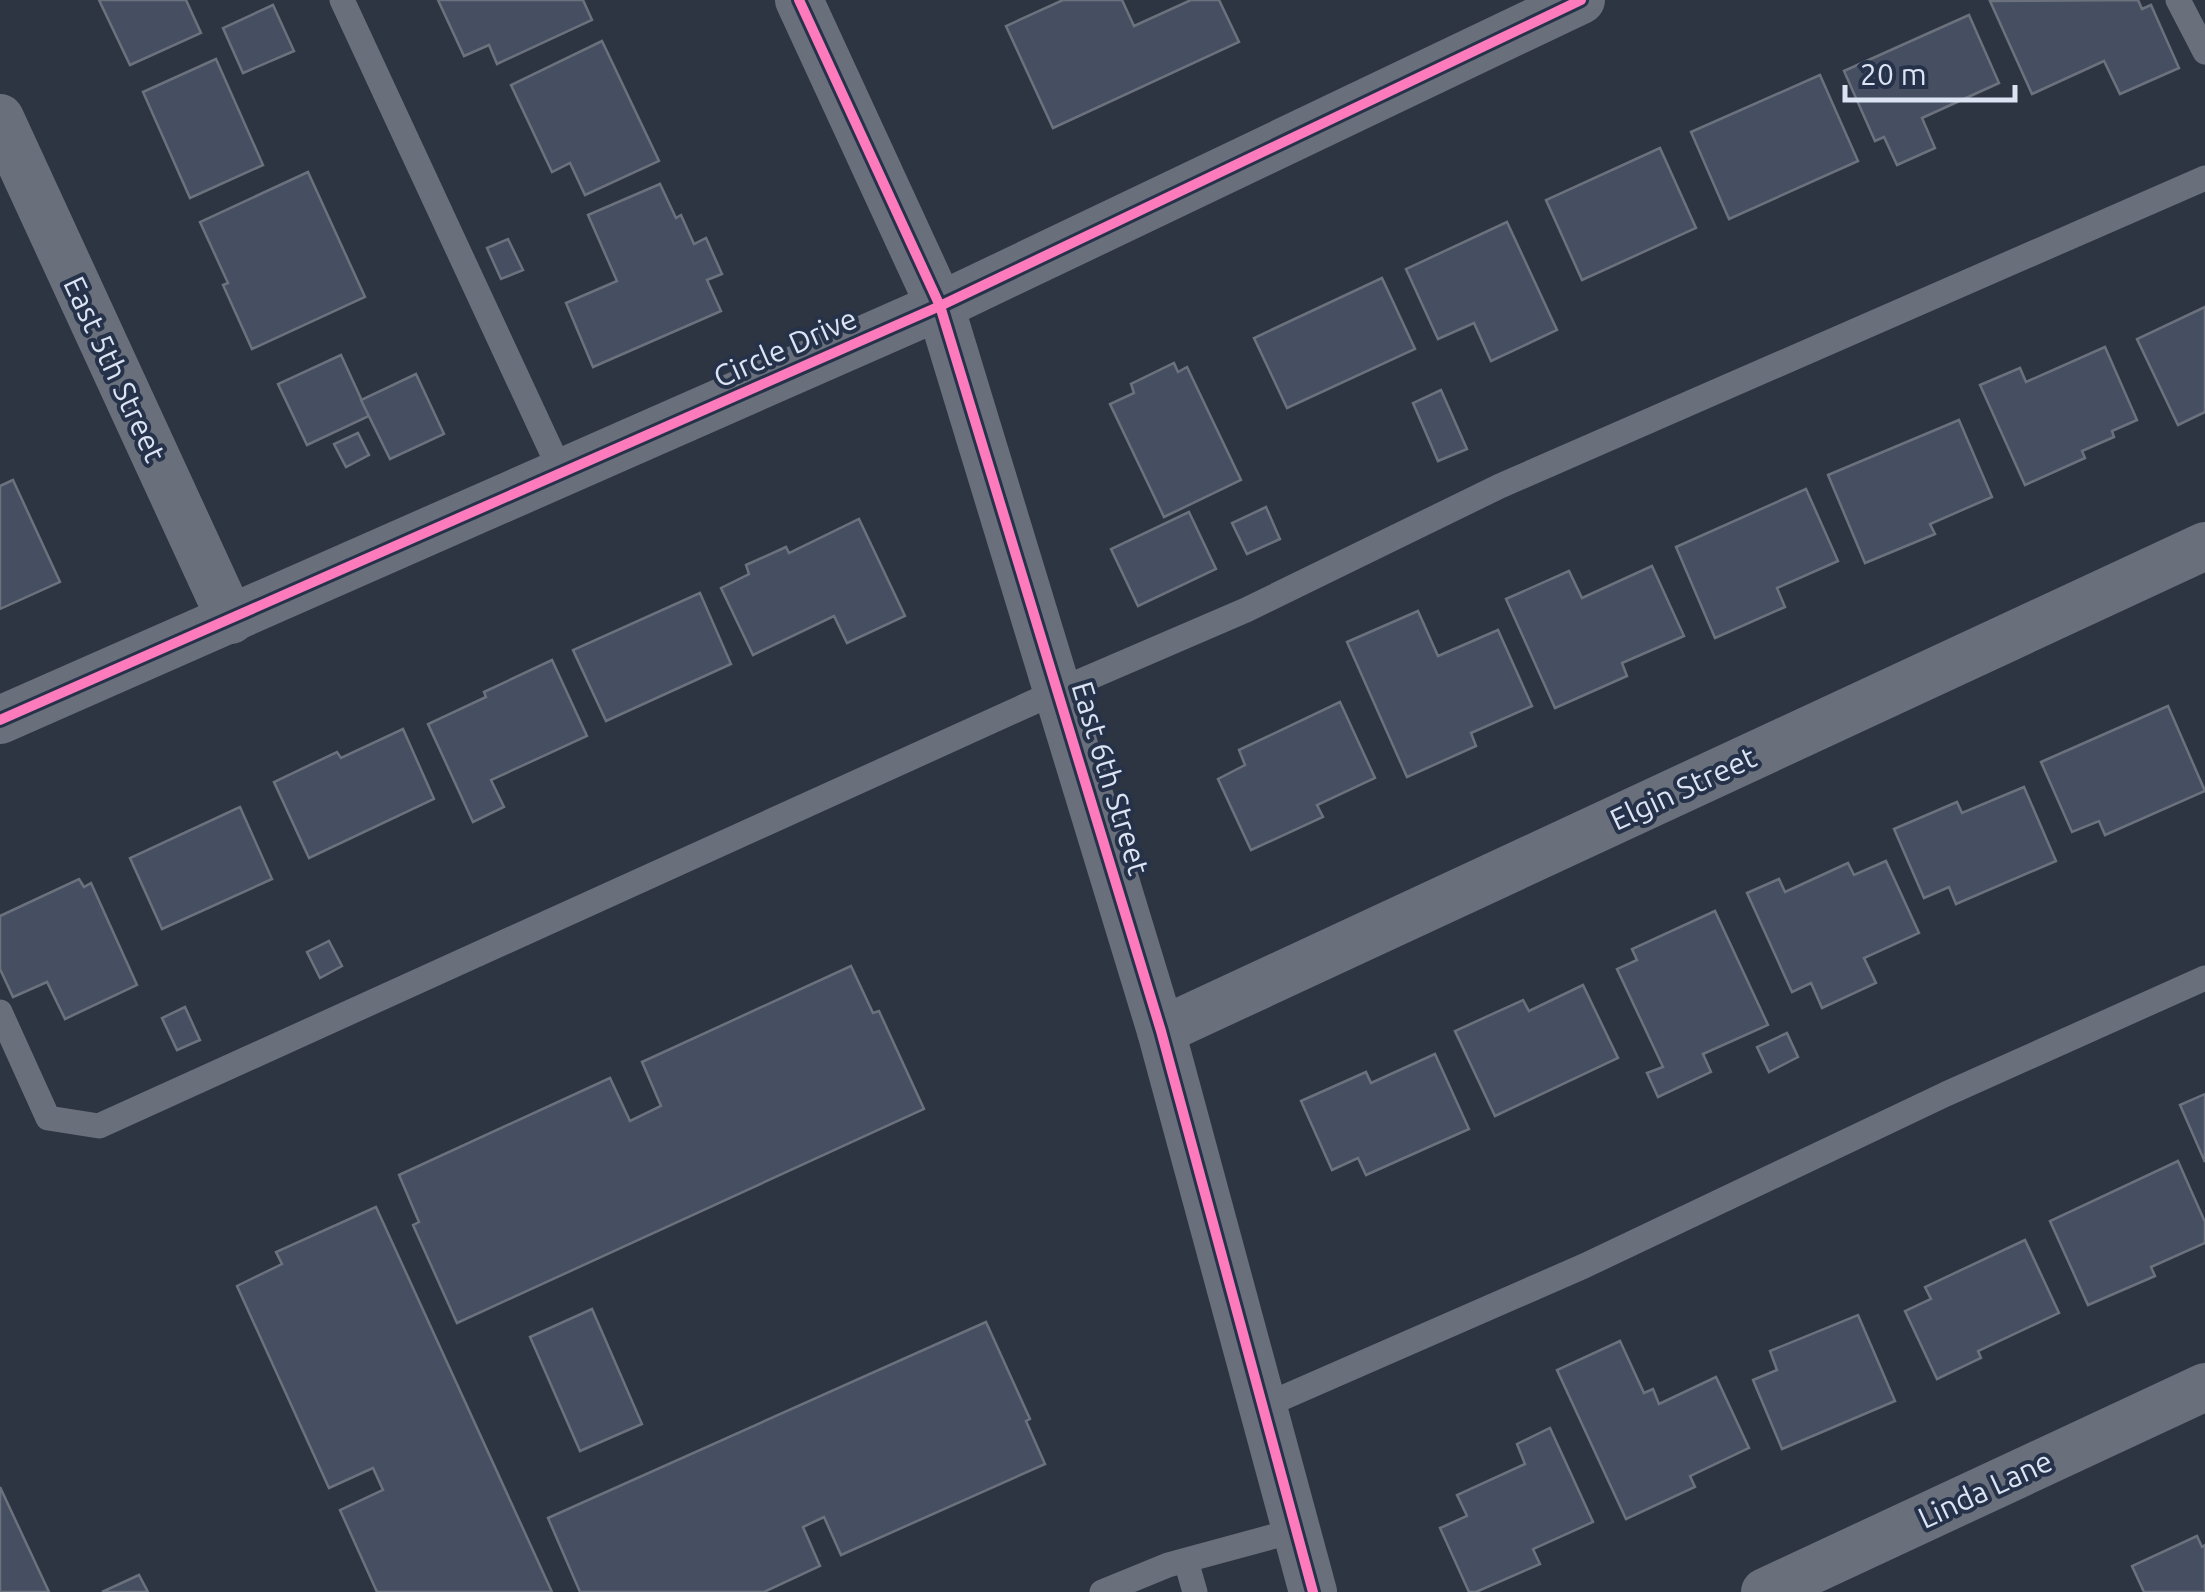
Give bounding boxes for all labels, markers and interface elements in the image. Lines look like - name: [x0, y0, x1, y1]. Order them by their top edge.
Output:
- scale bar: [1845, 40, 2015, 102]
- text: 20 m: [1860, 57, 1927, 91]
- street label: East 5th Street: [57, 271, 173, 467]
- street label: Circle Drive: [708, 300, 862, 394]
- street label: East 6th Street: [1065, 677, 1157, 879]
- street label: Elgin Street: [1605, 739, 1762, 837]
- street label: Linda Lane: [1913, 1443, 2057, 1535]

